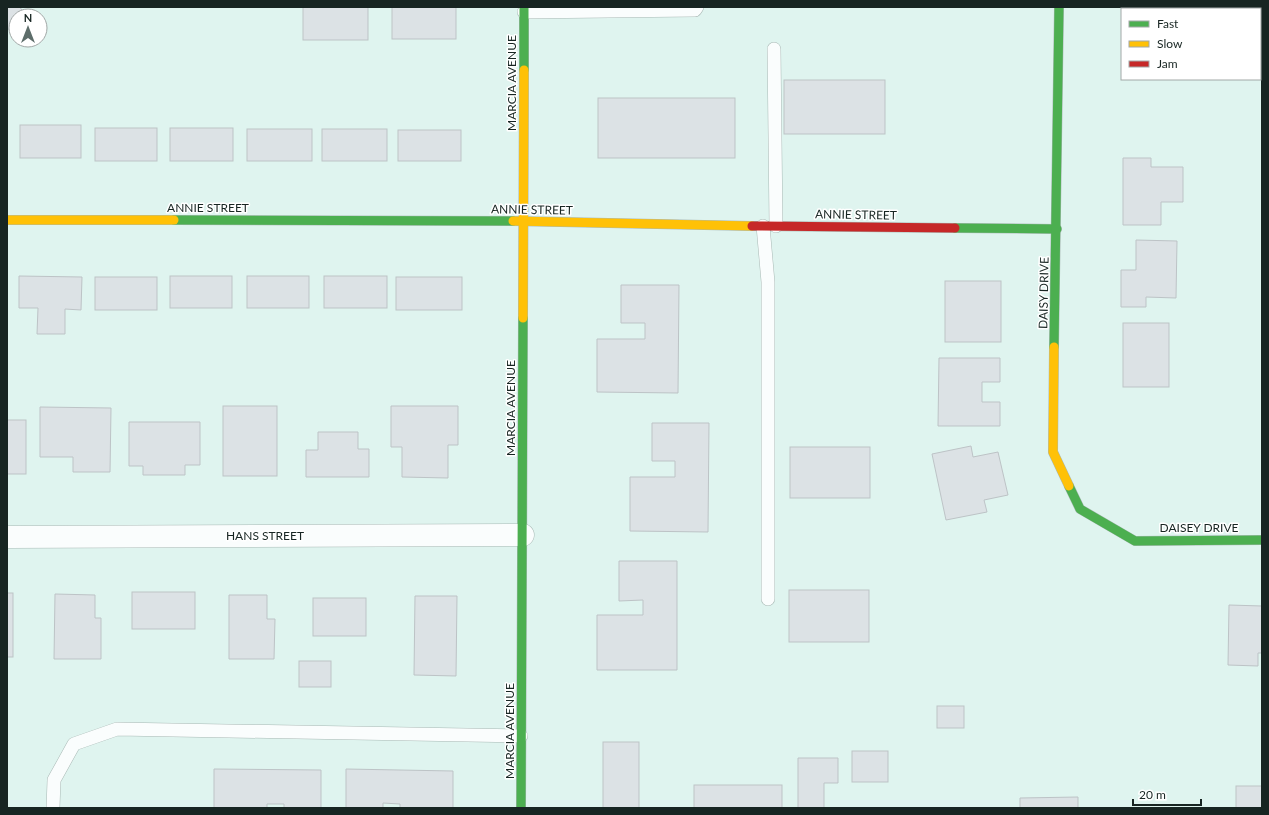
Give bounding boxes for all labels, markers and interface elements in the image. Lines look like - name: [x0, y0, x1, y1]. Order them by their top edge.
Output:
- north arrow: [8, 8, 48, 48]
- legend: [1121, 8, 1261, 80]
- text: N: [24, 11, 32, 24]
- text: Fast: [1157, 16, 1179, 31]
- street label: MARCIA AVENUE: [504, 35, 519, 131]
- text: Slow: [1157, 36, 1183, 51]
- text: Jam: [1157, 56, 1178, 71]
- street label: ANNIE STREET: [167, 200, 249, 215]
- street label: ANNIE STREET: [491, 201, 573, 218]
- street label: ANNIE STREET: [815, 206, 897, 223]
- street label: DAISY DRIVE: [1035, 257, 1052, 329]
- street label: MARCIA AVENUE: [503, 360, 518, 456]
- street label: DAISEY DRIVE: [1160, 520, 1239, 535]
- street label: HANS STREET: [226, 528, 304, 543]
- street label: MARCIA AVENUE: [502, 683, 517, 779]
- scale bar: [1133, 781, 1201, 807]
- text: 20 m: [1139, 787, 1166, 802]

